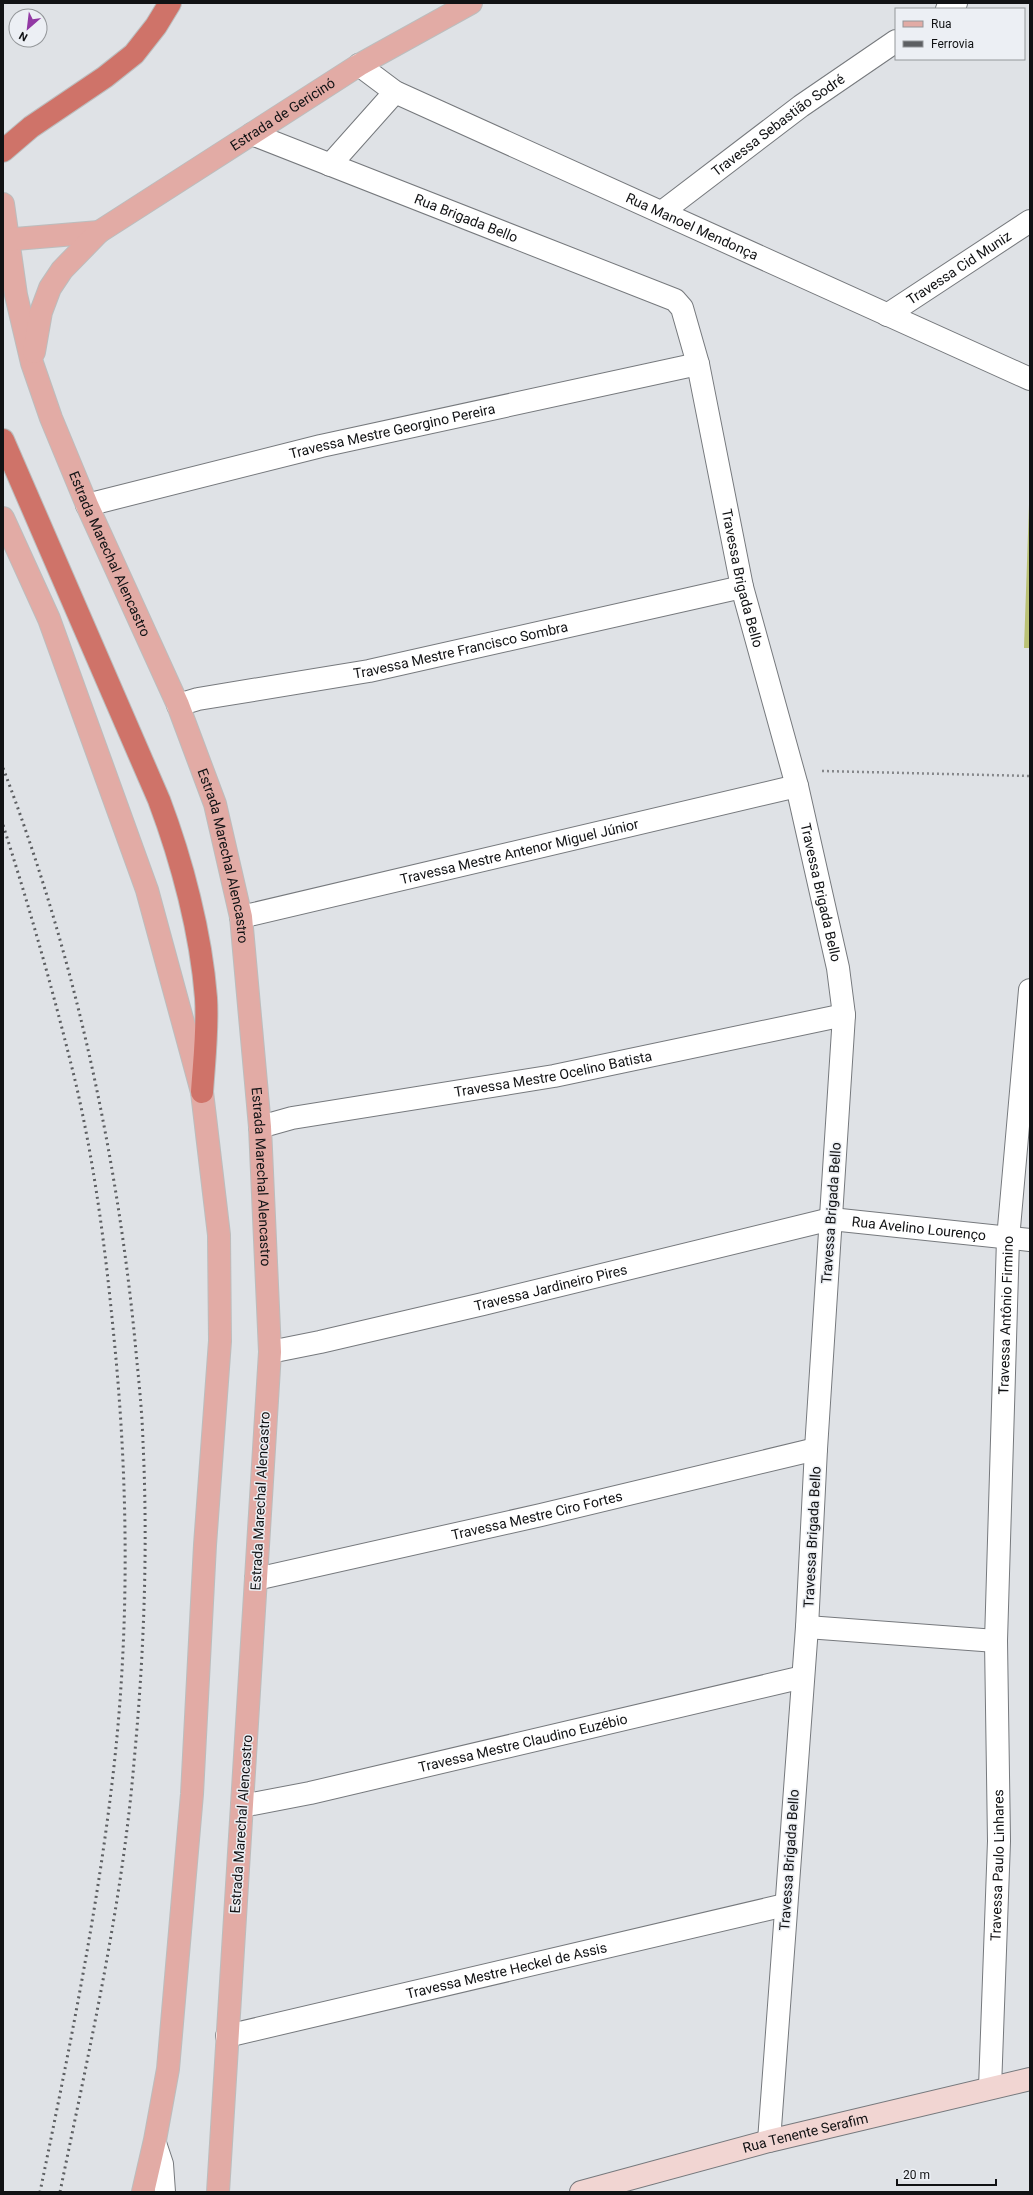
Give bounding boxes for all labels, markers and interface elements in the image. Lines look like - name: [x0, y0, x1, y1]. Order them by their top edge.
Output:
- north arrow: [8, 8, 48, 48]
- legend: [895, 8, 1025, 60]
- text: Rua: [931, 17, 952, 31]
- text: N: [17, 29, 30, 44]
- text: Ferrovia: [931, 37, 974, 51]
- street label: Travessa Sebastião Sodré: [708, 71, 848, 179]
- street label: Estrada de Gericinó: [227, 75, 338, 154]
- street label: Rua Manoel Mendonça: [623, 189, 761, 263]
- street label: Rua Brigada Bello: [412, 191, 520, 246]
- street label: Travessa Cid Muniz: [904, 228, 1014, 308]
- street label: Travessa Mestre Georgino Pereira: [287, 400, 497, 462]
- street label: Estrada Marechal Alencastro: [66, 469, 154, 639]
- street label: Travessa Brigada Bello: [719, 507, 766, 649]
- street label: Travessa Mestre Francisco Sombra: [352, 618, 569, 681]
- street label: Estrada Marechal Alencastro: [194, 766, 251, 944]
- street label: Travessa Mestre Antenor Miguel Júnior: [399, 816, 640, 887]
- street label: Travessa Brigada Bello: [798, 821, 844, 963]
- street label: Travessa Mestre Ocelino Batista: [453, 1048, 653, 1100]
- street label: Estrada Marechal Alencastro: [248, 1086, 274, 1267]
- street label: Travessa Brigada Bello: [818, 1142, 844, 1284]
- street label: Rua Avelino Lourenço: [851, 1213, 987, 1243]
- street label: Travessa Antônio Firmino: [995, 1236, 1016, 1395]
- street label: Travessa Jardineiro Pires: [473, 1261, 629, 1314]
- street label: Estrada Marechal Alencastro: [247, 1411, 273, 1591]
- street label: Travessa Brigada Bello: [800, 1466, 824, 1608]
- street label: Travessa Mestre Ciro Fortes: [450, 1488, 624, 1543]
- street label: Travessa Mestre Claudino Euzébio: [417, 1711, 629, 1775]
- street label: Estrada Marechal Alencastro: [227, 1734, 255, 1914]
- street label: Travessa Brigada Bello: [776, 1789, 802, 1931]
- street label: Travessa Paulo Linhares: [987, 1789, 1007, 1941]
- street label: Travessa Mestre Heckel de Assis: [404, 1939, 608, 2002]
- street label: Rua Tenente Serafim: [741, 2110, 870, 2156]
- scale bar: [897, 2161, 996, 2187]
- text: 20 m: [903, 2168, 930, 2182]

